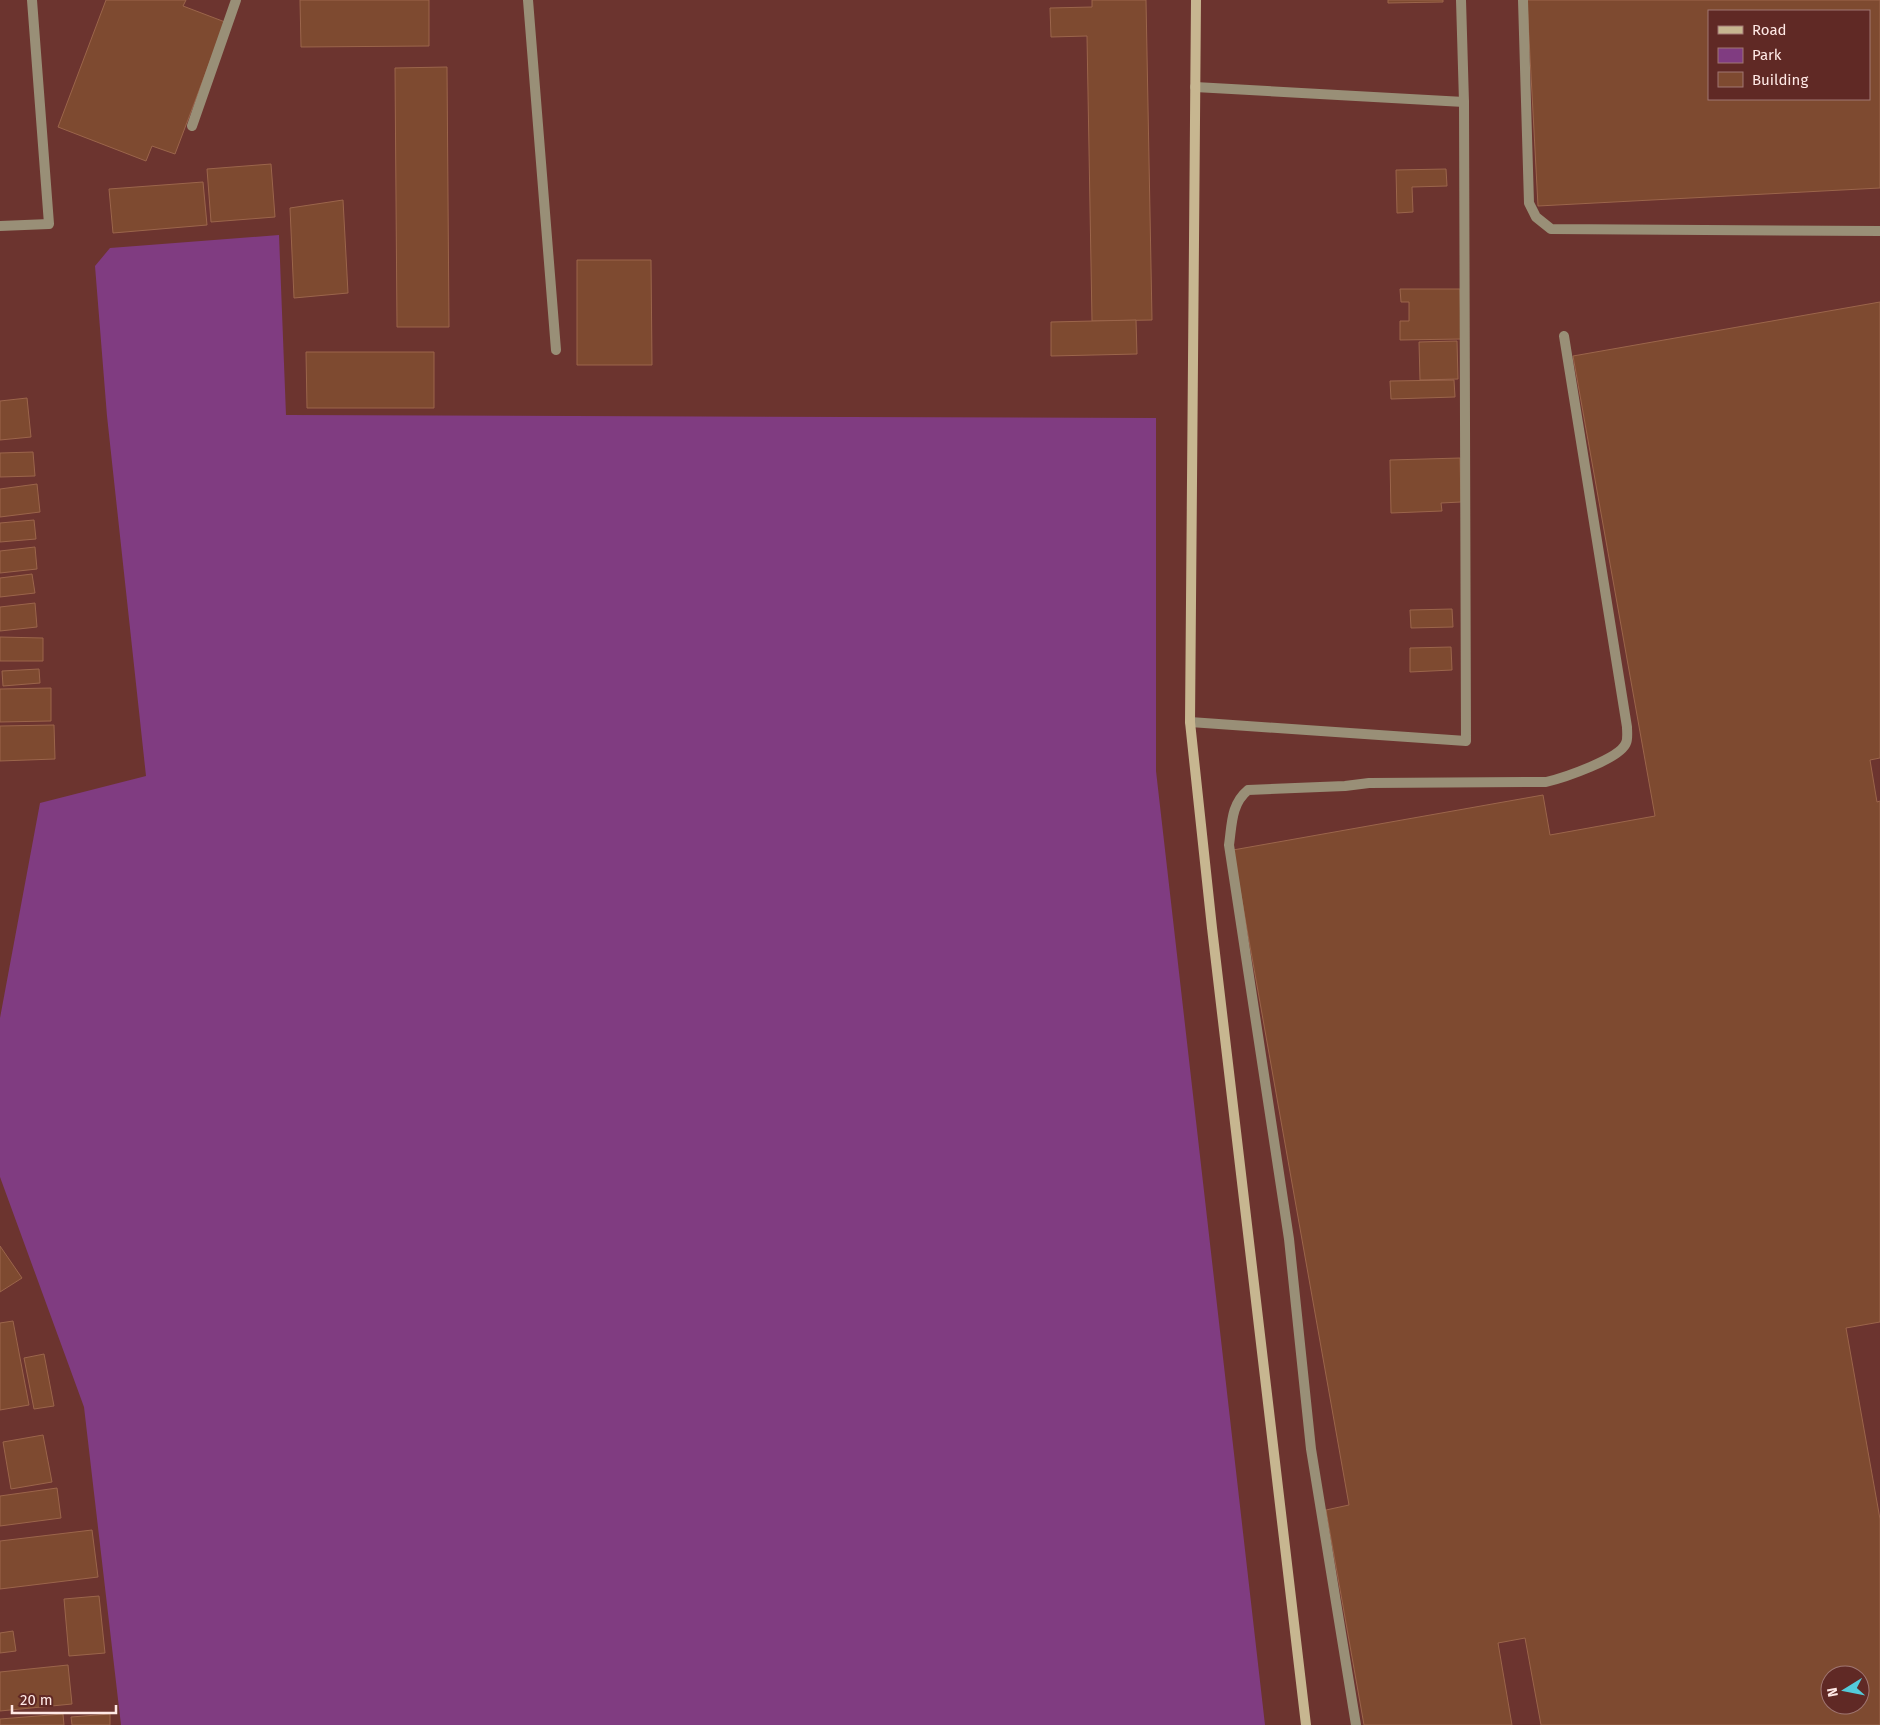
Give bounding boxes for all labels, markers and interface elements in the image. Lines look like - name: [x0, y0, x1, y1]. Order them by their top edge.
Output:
- legend: [1708, 10, 1870, 100]
- text: Road: [1752, 21, 1787, 39]
- text: Park: [1752, 46, 1782, 64]
- text: Building: [1752, 71, 1808, 89]
- north arrow: [1820, 1665, 1870, 1715]
- scale bar: [12, 1682, 116, 1714]
- text: N: [1824, 1686, 1842, 1698]
- text: 20 m: [20, 1691, 53, 1709]

